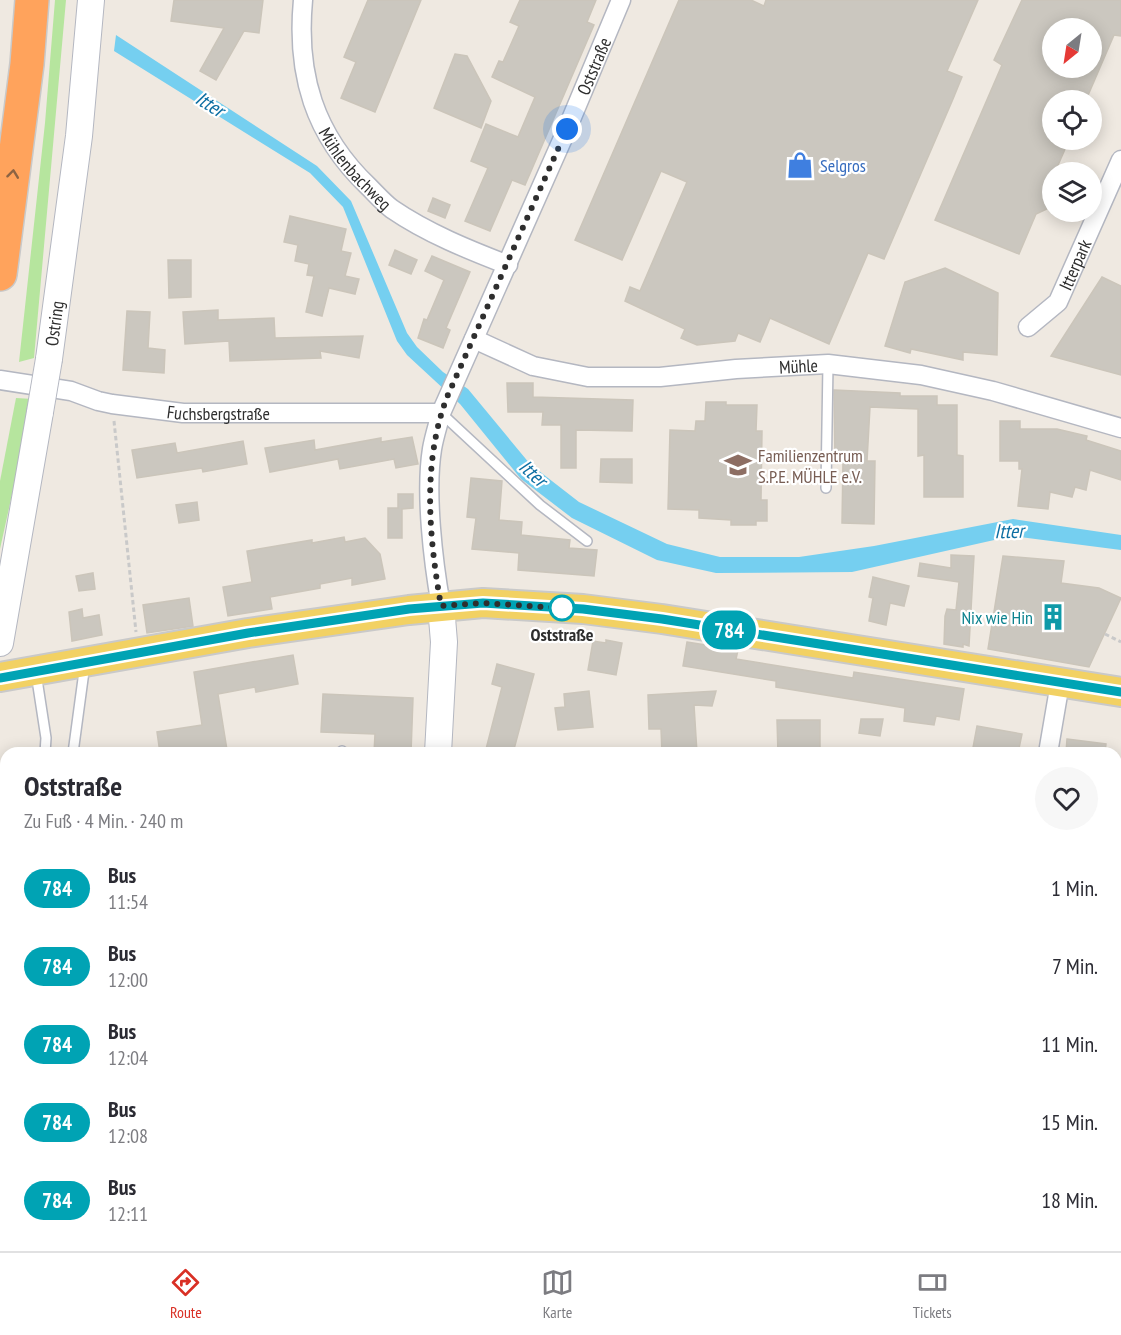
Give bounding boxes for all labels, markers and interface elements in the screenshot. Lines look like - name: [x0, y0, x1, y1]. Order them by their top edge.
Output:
- north arrow: [1042, 18, 1102, 78]
- map controls: [1042, 18, 1102, 222]
- street label: Oststraße: [571, 34, 616, 98]
- water label: Itter: [191, 85, 231, 124]
- button: locate: [1042, 90, 1102, 150]
- your location: [552, 114, 582, 144]
- street label: Mühlenbachweg: [314, 123, 396, 215]
- shop icon: Selgros: [785, 150, 815, 180]
- place label: Selgros: [820, 154, 866, 177]
- button: layers: [1042, 162, 1102, 222]
- one-way arrow: [6, 170, 18, 179]
- street label: Itterpark: [1053, 236, 1096, 294]
- street label: Ostring: [39, 299, 68, 347]
- street label: Mühle: [778, 353, 819, 378]
- street label: Fuchsbergstraße: [166, 400, 270, 425]
- place label: Familienzentrum S.P.E. MÜHLE e.V.: [758, 444, 863, 488]
- school or university icon: Familienzentrum S.P.E. MÜHLE e.V.: [723, 450, 753, 480]
- water label: Itter: [513, 454, 554, 494]
- water label: Itter: [994, 518, 1026, 544]
- marker: Oststraße: [549, 595, 575, 621]
- building icon: Nix wie Hin: [1038, 602, 1068, 632]
- place label: Nix wie Hin: [961, 606, 1033, 629]
- line badge: 784: [694, 610, 764, 650]
- text: 784: [714, 617, 744, 644]
- place label: Oststraße: [530, 623, 594, 646]
- text: Oststraße: [24, 767, 122, 804]
- button: heart: [1035, 767, 1098, 830]
- text: Zu Fuß · 4 Min. · 240 m: [24, 808, 183, 834]
- text: Bus: [108, 861, 136, 889]
- text: 1 Min.: [1051, 874, 1098, 902]
- text: 784: [42, 875, 72, 902]
- text: 11:54: [108, 889, 148, 915]
- text: Bus: [108, 939, 136, 967]
- text: 7 Min.: [1052, 952, 1098, 980]
- text: 784: [42, 953, 72, 980]
- text: 12:00: [108, 967, 148, 993]
- text: Bus: [108, 1017, 136, 1045]
- text: 11 Min.: [1041, 1030, 1098, 1058]
- text: 784: [42, 1031, 72, 1058]
- text: 12:04: [108, 1045, 148, 1071]
- text: Bus: [108, 1095, 136, 1123]
- text: 15 Min.: [1041, 1108, 1098, 1136]
- text: 784: [42, 1109, 72, 1136]
- text: 12:08: [108, 1123, 148, 1149]
- text: Bus: [108, 1173, 136, 1201]
- text: 18 Min.: [1041, 1186, 1098, 1214]
- text: 784: [42, 1187, 72, 1214]
- text: 12:11: [108, 1201, 148, 1227]
- tab: Route: [169, 1266, 202, 1322]
- tab: Karte: [541, 1266, 574, 1322]
- tab: Tickets: [913, 1266, 952, 1322]

